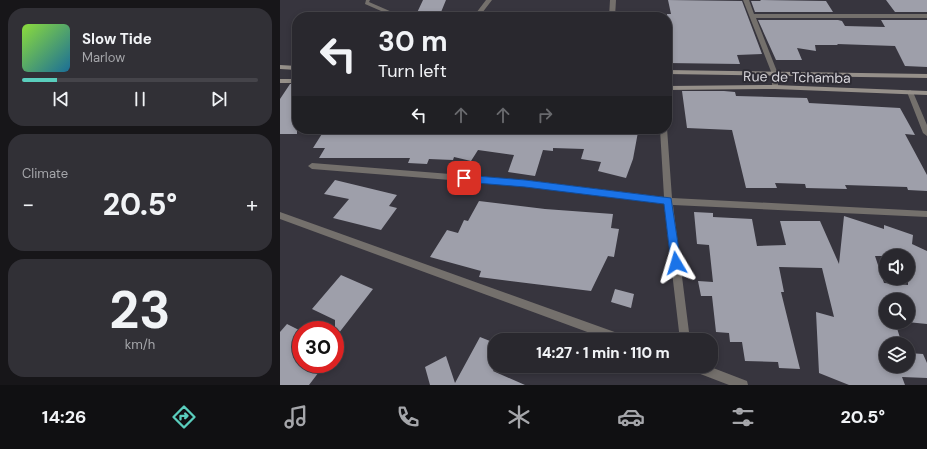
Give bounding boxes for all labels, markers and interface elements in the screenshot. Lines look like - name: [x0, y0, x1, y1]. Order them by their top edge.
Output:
- text: 30 m: [378, 23, 448, 60]
- icon: left: [312, 28, 364, 80]
- text: Slow Tide: [82, 29, 152, 49]
- text: Marlow: [82, 49, 125, 66]
- text: Turn left: [378, 59, 447, 83]
- street label: Rue de Tchamba: [743, 67, 851, 87]
- icon: previous: [50, 88, 72, 110]
- icon: pause: [129, 88, 151, 110]
- icon: next: [208, 88, 230, 110]
- icon: left: [408, 104, 430, 126]
- icon: ahead: [450, 104, 472, 126]
- icon: ahead: [492, 104, 514, 126]
- icon: right: [534, 104, 556, 126]
- pin: [447, 161, 481, 195]
- text: Climate: [22, 165, 68, 182]
- icon: arrive: [453, 167, 475, 189]
- text: 20.5°: [103, 185, 177, 224]
- text: −: [22, 190, 34, 219]
- text: +: [246, 190, 258, 219]
- position arrow: [655, 242, 697, 284]
- map controls: [879, 249, 915, 373]
- button: sound: [879, 249, 915, 285]
- text: 23: [109, 276, 171, 344]
- button: search: [879, 293, 915, 329]
- speed limit sign: 30: [292, 321, 344, 373]
- text: km/h: [125, 336, 155, 353]
- button: layers: [879, 337, 915, 373]
- text: 14:27 · 1 min · 110 m: [536, 343, 670, 363]
- icon: directions: [170, 403, 198, 431]
- icon: music: [282, 403, 310, 431]
- icon: phone: [394, 403, 422, 431]
- icon: climate: [505, 403, 533, 431]
- icon: car: [617, 403, 645, 431]
- icon: filters: [729, 403, 757, 431]
- text: 14:26: [42, 405, 86, 429]
- text: 20.5°: [841, 405, 885, 429]

